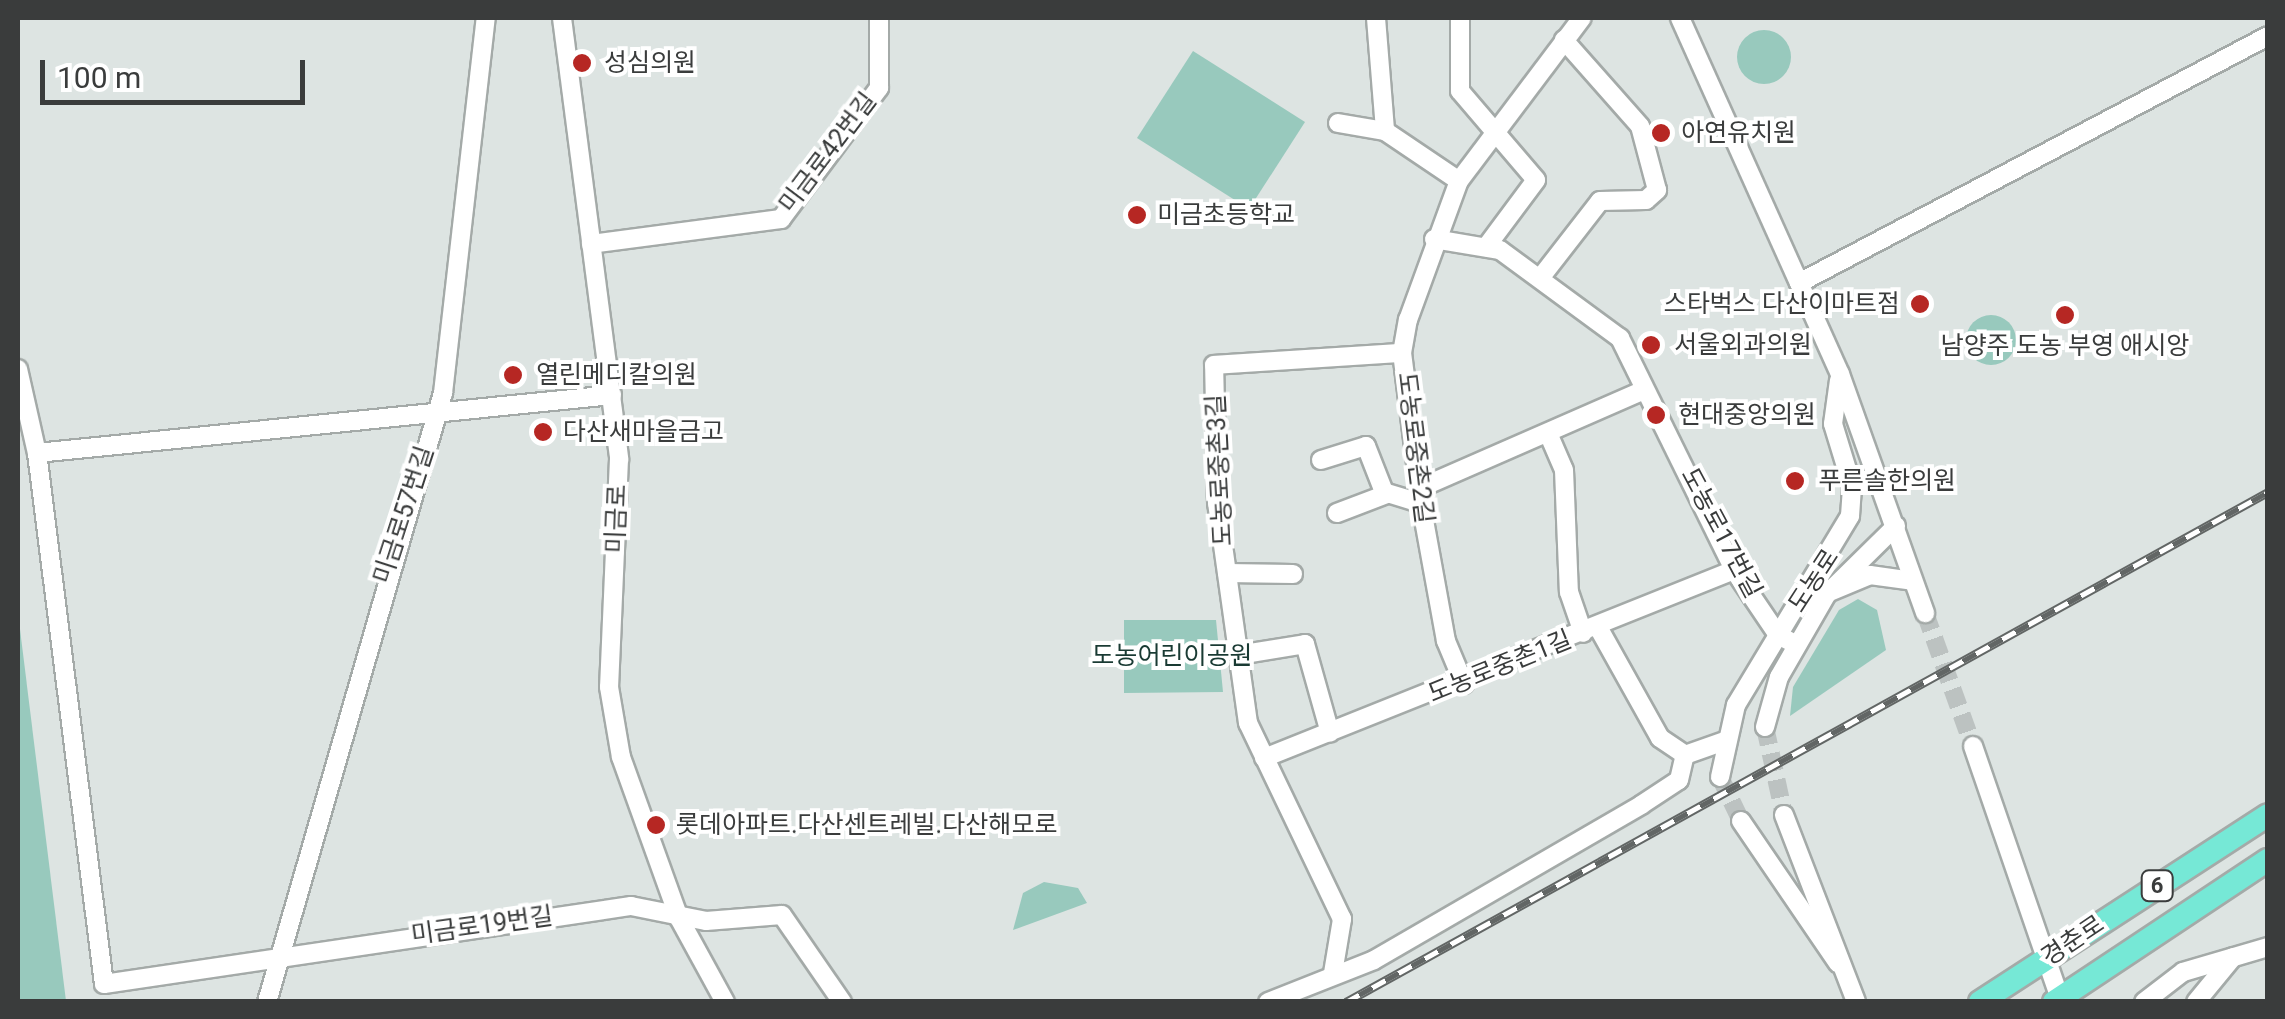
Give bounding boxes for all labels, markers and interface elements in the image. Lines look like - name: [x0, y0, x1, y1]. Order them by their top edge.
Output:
- scale bar: [45, 40, 310, 102]
- place label: 성심의원: [604, 48, 696, 78]
- marker: 성심의원: [569, 50, 595, 76]
- text: 100 m: [57, 60, 141, 95]
- street label: 미금로42번길: [773, 87, 883, 219]
- place label: 아연유치원: [1681, 118, 1796, 148]
- marker: 아연유치원: [1650, 122, 1672, 144]
- place label: 미금초등학교: [1157, 200, 1295, 230]
- marker: 미금초등학교: [1126, 204, 1148, 226]
- place label: 스타벅스 다산이마트점: [1664, 289, 1900, 319]
- marker: 스타벅스 다산이마트점: [1909, 293, 1931, 315]
- marker: 남양주 도농 부영 애시앙: [2054, 304, 2076, 326]
- place label: 서울외과의원: [1674, 330, 1812, 360]
- place label: 남양주 도농 부영 애시앙: [1941, 331, 2189, 361]
- marker: 서울외과의원: [1638, 332, 1664, 358]
- place label: 열린메디칼의원: [536, 360, 697, 390]
- marker: 열린메디칼의원: [500, 362, 526, 388]
- street label: 도농로중촌2길: [1391, 371, 1439, 525]
- street label: 도농로중촌3길: [1201, 393, 1239, 547]
- place label: 현대중앙의원: [1678, 400, 1816, 430]
- marker: 현대중앙의원: [1643, 402, 1669, 428]
- place label: 다산새마을금고: [563, 417, 724, 447]
- marker: 다산새마을금고: [532, 421, 554, 443]
- street label: 미금로57번길: [368, 442, 440, 588]
- street label: 도농로17번길: [1674, 463, 1768, 603]
- place label: 푸른솔한의원: [1818, 466, 1956, 496]
- marker: 푸른솔한의원: [1782, 468, 1808, 494]
- street label: 미금로: [601, 484, 633, 554]
- street label: 도농로: [1783, 544, 1845, 618]
- street label: 도농로중촌1길: [1424, 625, 1576, 709]
- park label: 도농어린이공원: [1092, 641, 1252, 671]
- place label: 롯데아파트.다산센트레빌.다산해모로: [676, 810, 1057, 840]
- marker: 롯데아파트.다산센트레빌.다산해모로: [645, 814, 667, 836]
- road number: 6: [2140, 869, 2174, 903]
- street label: 미금로19번길: [409, 901, 555, 951]
- street label: 경춘로: [2036, 909, 2110, 973]

